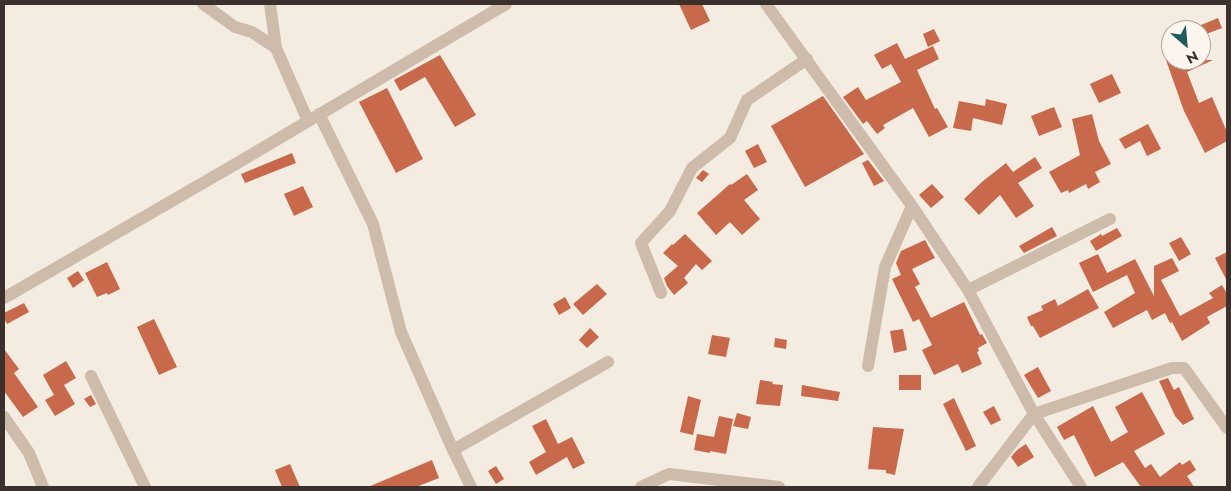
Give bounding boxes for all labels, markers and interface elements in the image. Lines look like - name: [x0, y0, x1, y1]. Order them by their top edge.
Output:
- north arrow: [1161, 20, 1211, 70]
- text: N: [1183, 46, 1202, 69]

